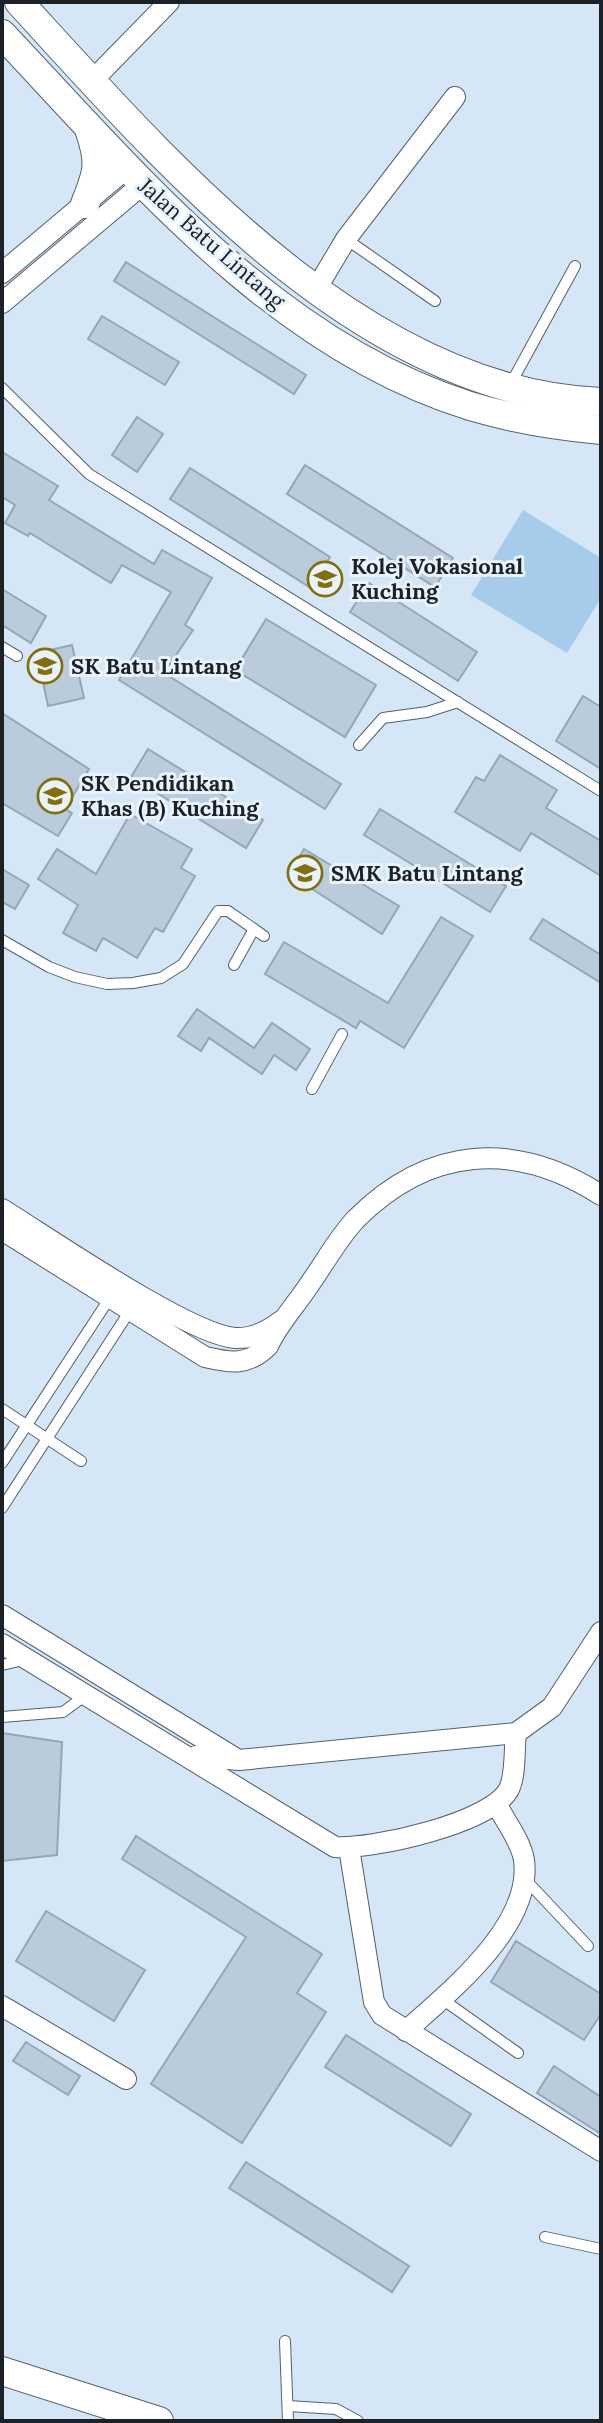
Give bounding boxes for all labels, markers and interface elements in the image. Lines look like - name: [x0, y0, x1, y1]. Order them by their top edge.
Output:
- street label: Jalan Batu Lintang: [132, 171, 292, 315]
- place label: Kolej Vokasional Kuching: [351, 552, 523, 605]
- school or university icon: Kolej Vokasional Kuching: [306, 560, 344, 598]
- school or university icon: SK Batu Lintang: [26, 647, 64, 685]
- place label: SK Batu Lintang: [71, 652, 242, 680]
- place label: SK Pendidikan Khas (B) Kuching: [81, 769, 259, 822]
- school or university icon: SK Pendidikan Khas (B) Kuching: [36, 777, 74, 815]
- school or university icon: SMK Batu Lintang: [286, 854, 324, 892]
- place label: SMK Batu Lintang: [331, 859, 523, 887]

